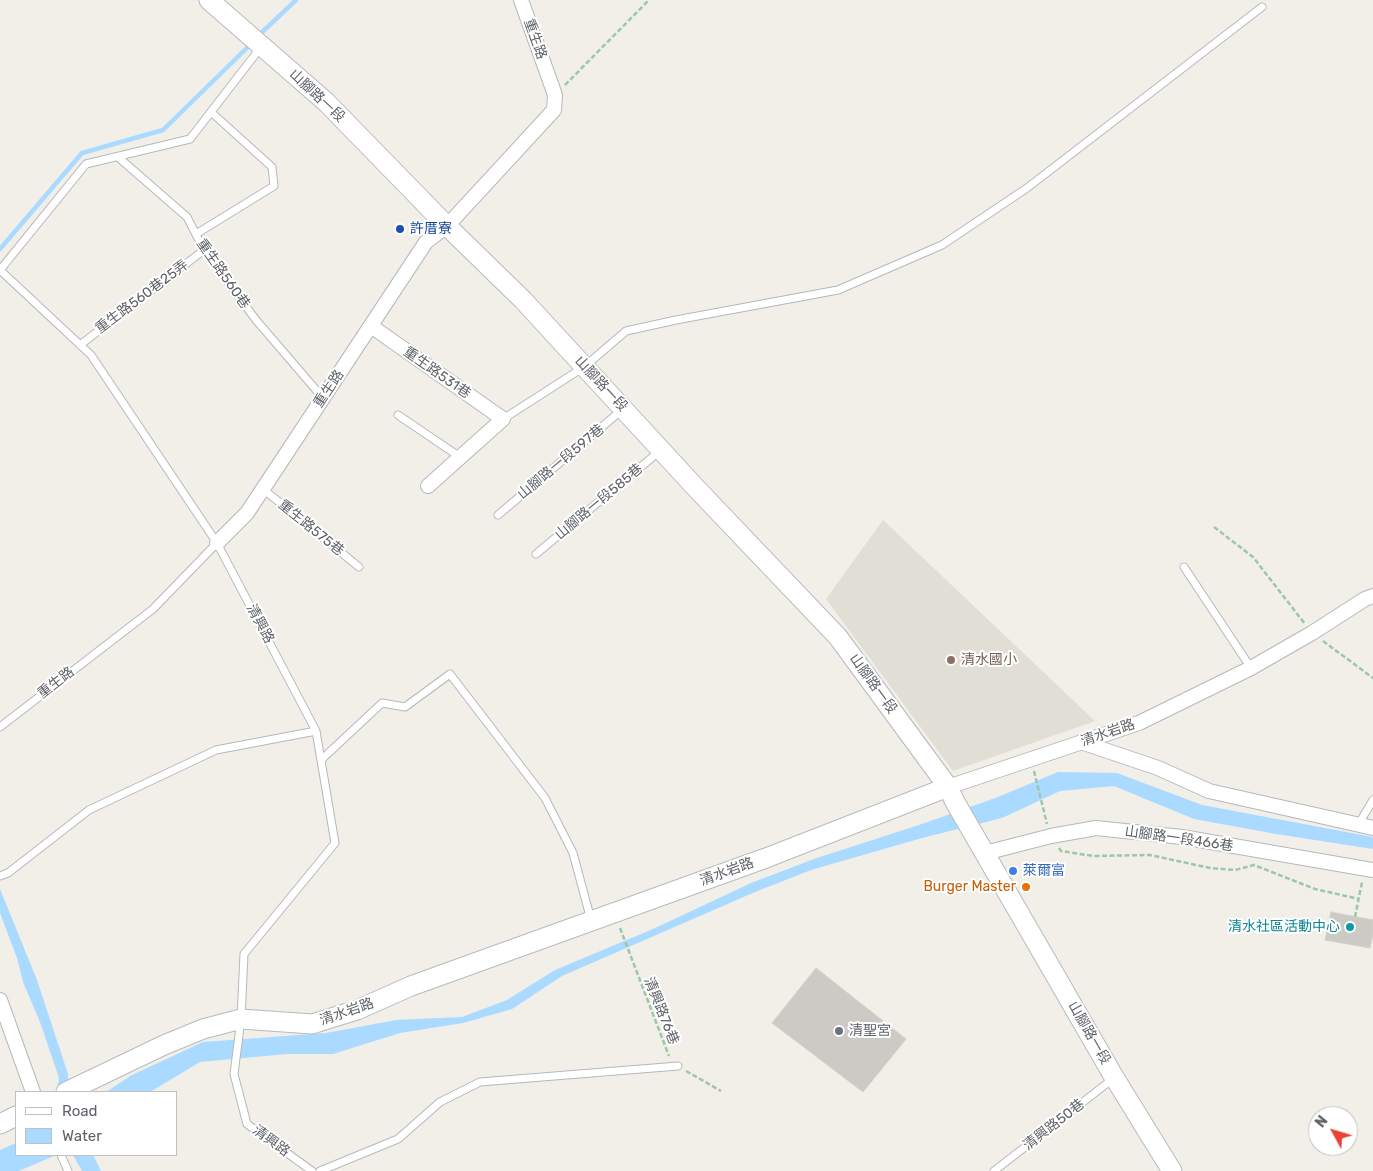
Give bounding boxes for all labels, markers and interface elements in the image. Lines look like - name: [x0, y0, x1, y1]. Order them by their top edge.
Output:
- street label: 重生路: [520, 16, 550, 62]
- street label: 山腳路一段: [286, 66, 348, 126]
- place label: 許厝寮: [410, 221, 452, 237]
- marker: 許厝寮: [394, 223, 406, 235]
- street label: 重生路560巷: [193, 236, 253, 312]
- street label: 重生路560巷25弄: [92, 257, 192, 337]
- street label: 重生路531巷: [400, 344, 474, 402]
- street label: 山腳路一段: [571, 353, 631, 415]
- street label: 重生路: [310, 367, 348, 411]
- street label: 山腳路一段597巷: [514, 421, 608, 503]
- street label: 山腳路一段585巷: [552, 460, 646, 544]
- street label: 重生路575巷: [275, 496, 347, 560]
- street label: 清興路: [243, 602, 277, 646]
- street label: 山腳路一段: [846, 651, 900, 717]
- place label: 清水國小: [961, 652, 1017, 668]
- marker: 清水國小: [945, 654, 957, 666]
- street label: 重生路: [34, 663, 78, 703]
- street label: 清水岩路: [1079, 716, 1137, 750]
- street label: 山腳路一段466巷: [1124, 823, 1234, 855]
- street label: 清水岩路: [698, 855, 756, 889]
- place label: 萊爾富: [1023, 863, 1065, 879]
- marker: 萊爾富: [1007, 865, 1019, 877]
- place label: Burger Master: [923, 879, 1016, 895]
- marker: Burger Master: [1020, 881, 1032, 893]
- place label: 清水社區活動中心: [1228, 919, 1340, 935]
- marker: 清水社區活動中心: [1344, 921, 1356, 933]
- street label: 清興路76巷: [640, 975, 682, 1047]
- street label: 清水岩路: [318, 995, 376, 1029]
- street label: 山腳路一段: [1064, 998, 1114, 1068]
- place label: 清聖宮: [849, 1023, 891, 1039]
- marker: 清聖宮: [833, 1025, 845, 1037]
- legend: [15, 1091, 178, 1156]
- street label: 清興路50巷: [1020, 1096, 1088, 1154]
- text: Road: [62, 1102, 98, 1120]
- north arrow: [1308, 1106, 1358, 1156]
- text: N: [1312, 1113, 1332, 1131]
- street label: 清興路: [249, 1122, 293, 1160]
- text: Water: [62, 1127, 102, 1145]

